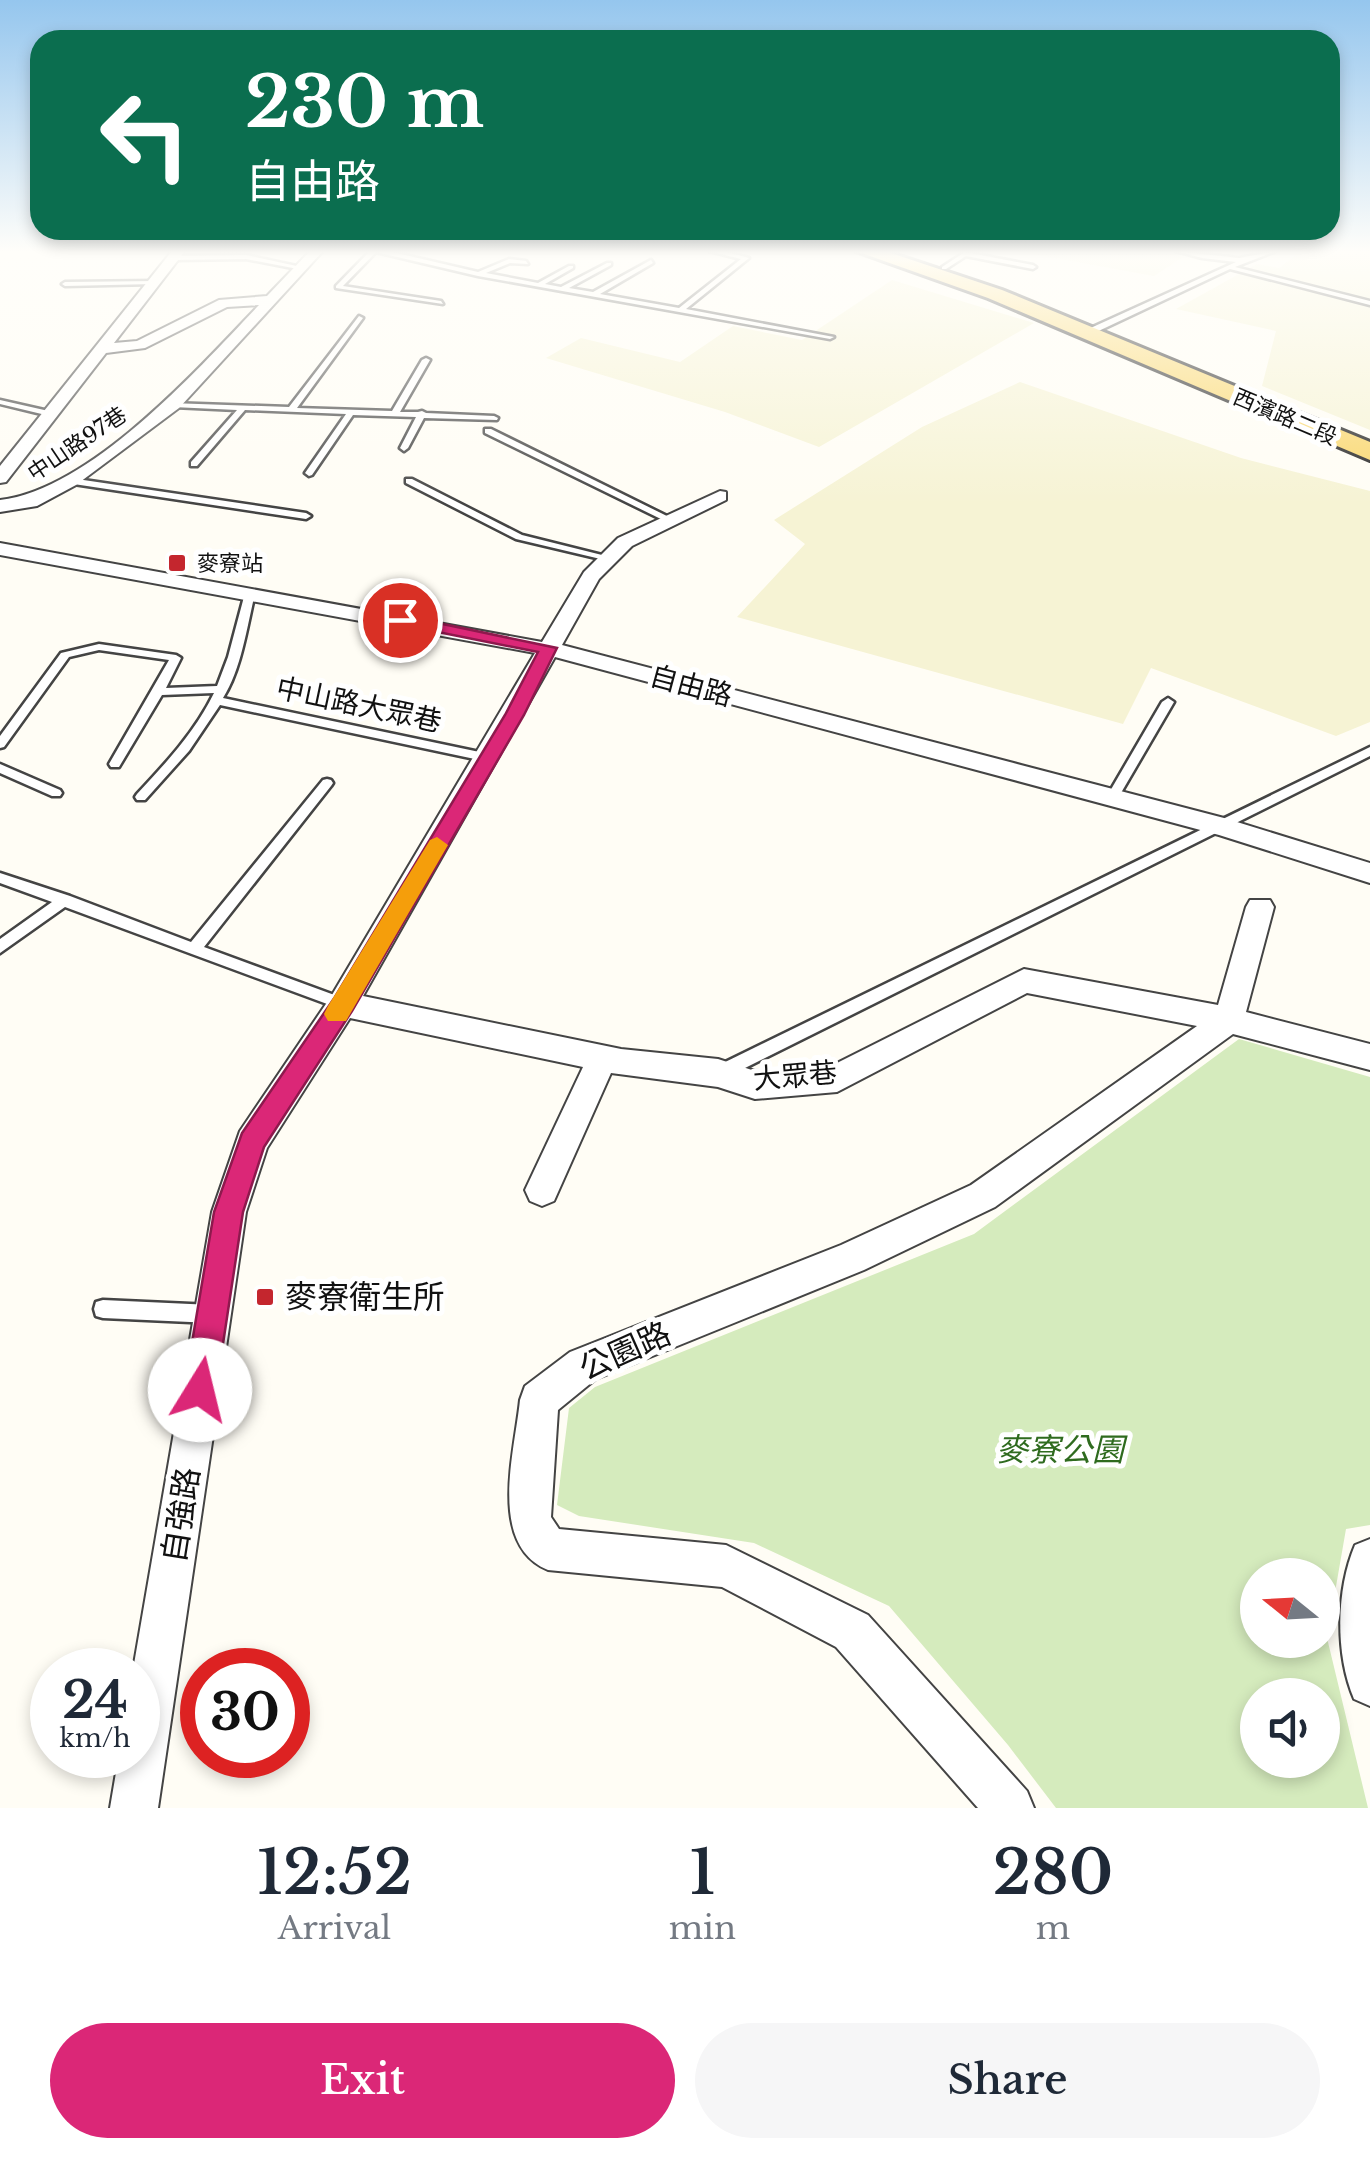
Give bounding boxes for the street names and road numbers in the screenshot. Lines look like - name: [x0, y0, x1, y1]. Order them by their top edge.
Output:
- street label: 西濱路二段: [1229, 383, 1341, 451]
- street label: 中山路97巷: [23, 401, 131, 487]
- street label: 自由路: [646, 658, 736, 714]
- street label: 中山路大眾巷: [273, 670, 445, 740]
- street label: 大眾巷: [752, 1055, 838, 1097]
- street label: 公園路: [573, 1313, 677, 1389]
- street label: 自強路: [154, 1464, 208, 1566]

